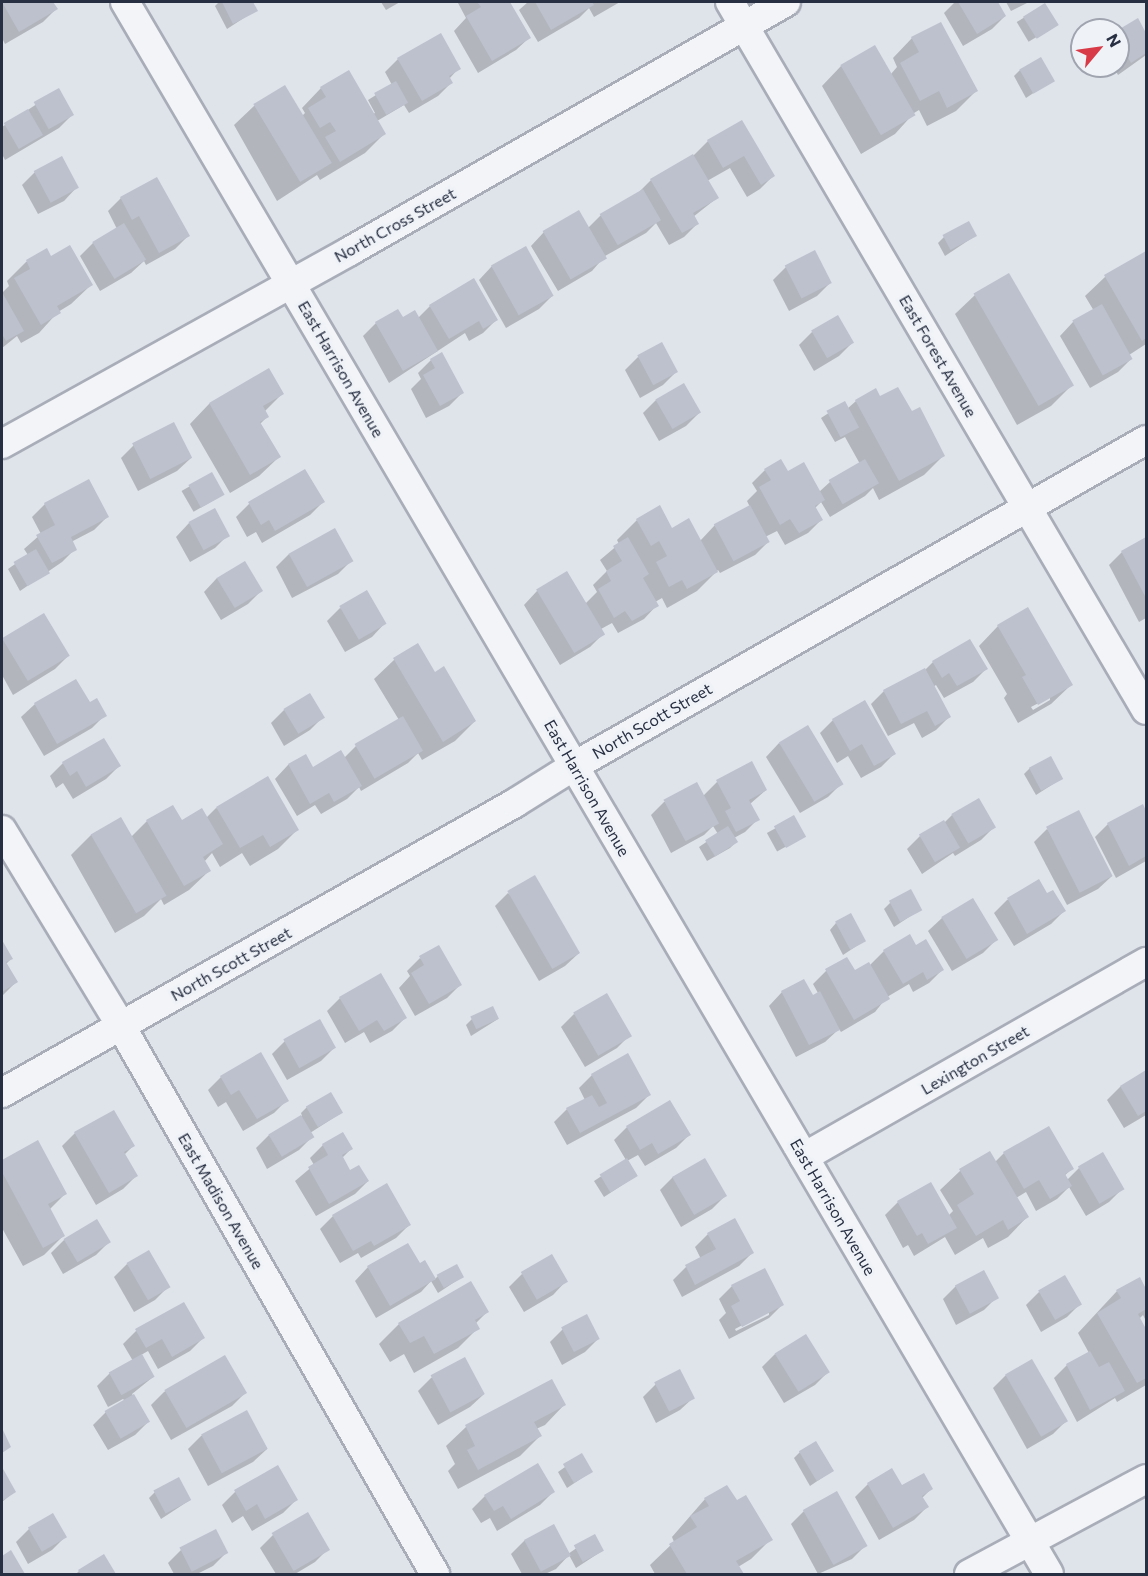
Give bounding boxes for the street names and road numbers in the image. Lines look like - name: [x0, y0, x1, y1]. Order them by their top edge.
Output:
- street label: North Cross Street: [331, 184, 459, 266]
- street label: East Forest Avenue: [895, 292, 981, 420]
- street label: East Harrison Avenue: [294, 297, 388, 441]
- street label: North Scott Street: [589, 679, 715, 763]
- street label: East Harrison Avenue: [540, 716, 634, 860]
- street label: North Scott Street: [167, 923, 295, 1005]
- street label: Lexington Street: [918, 1021, 1032, 1099]
- street label: East Madison Avenue: [174, 1130, 268, 1272]
- street label: East Harrison Avenue: [786, 1135, 880, 1279]

